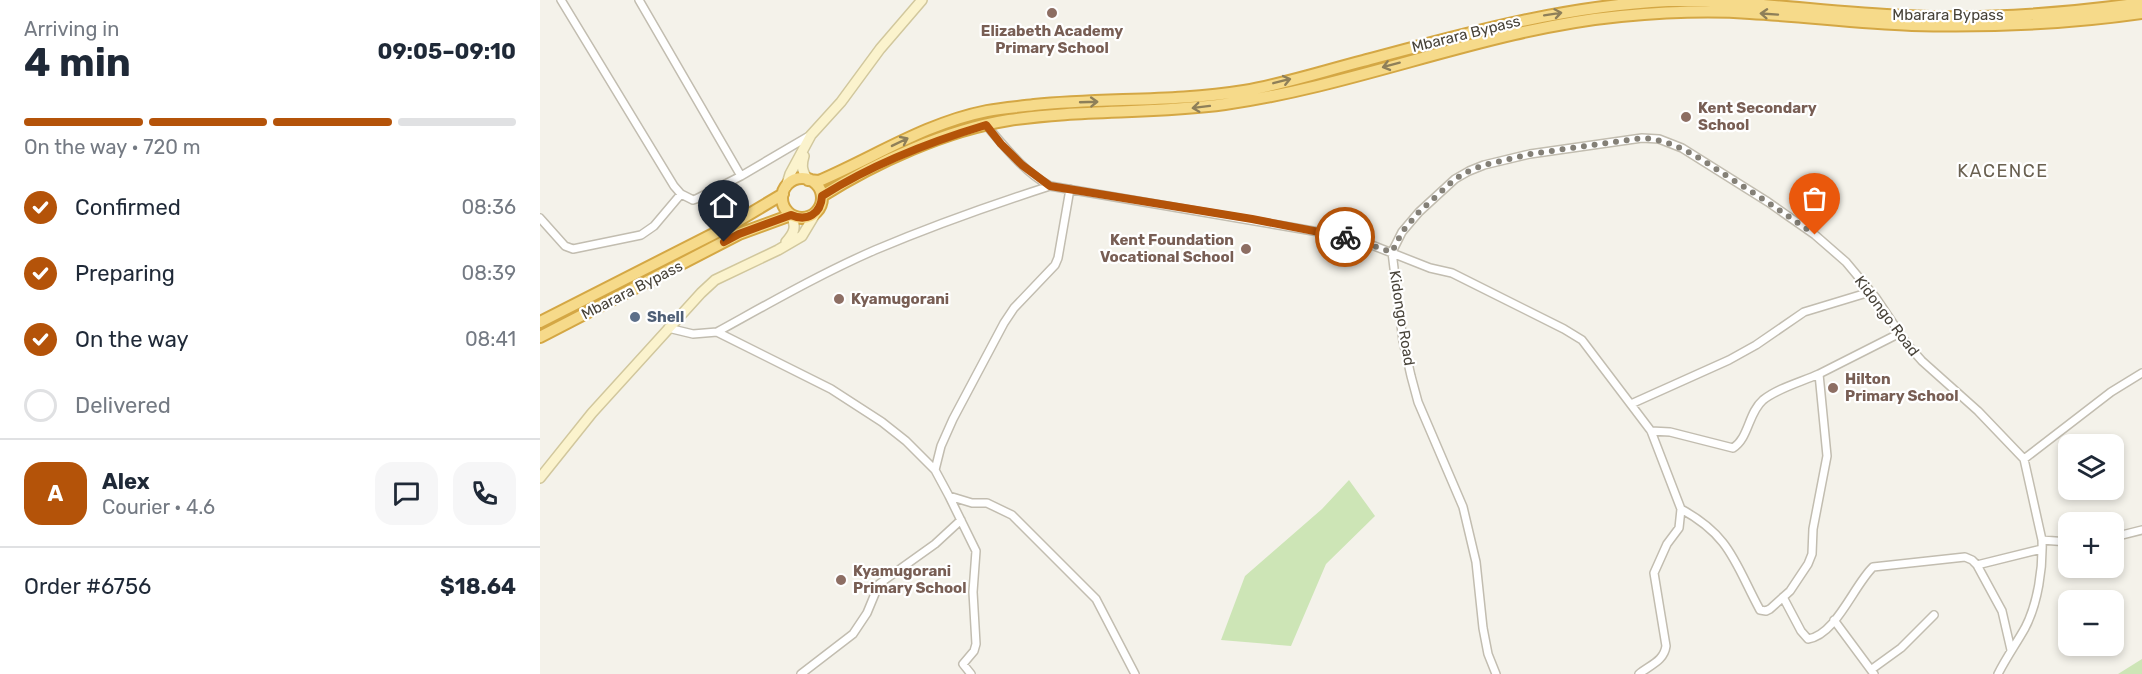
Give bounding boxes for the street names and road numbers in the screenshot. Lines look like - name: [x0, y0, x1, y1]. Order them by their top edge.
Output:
- street label: Mbarara Bypass: [1892, 6, 2004, 24]
- street label: Mbarara Bypass: [1410, 12, 1523, 56]
- street label: Mbarara Bypass: [578, 257, 686, 323]
- street label: Kidongo Road: [1386, 269, 1418, 367]
- street label: Kidongo Road: [1851, 272, 1923, 360]

